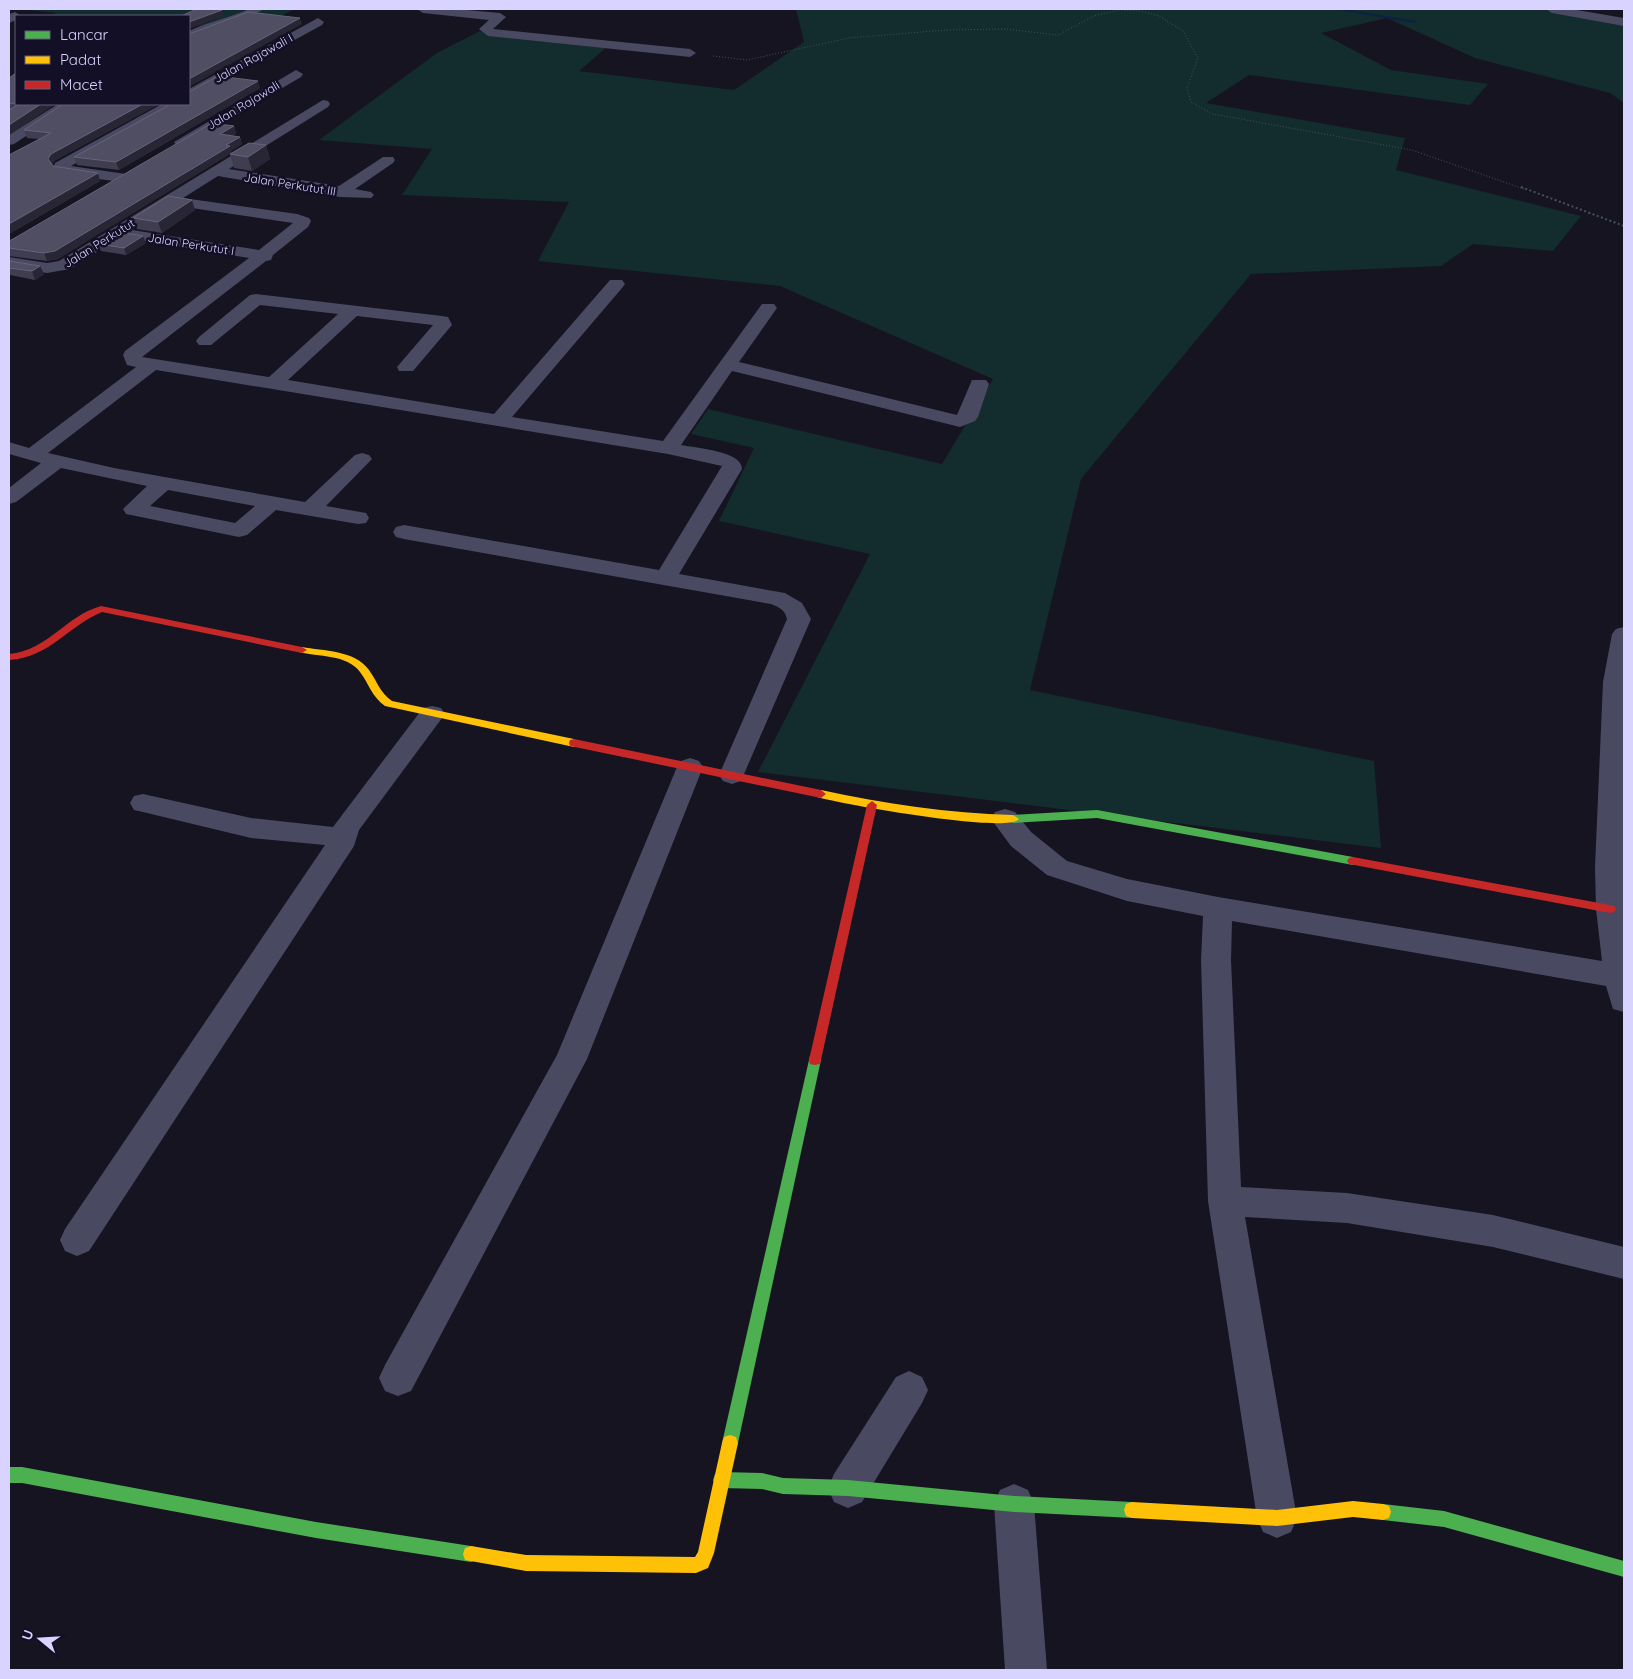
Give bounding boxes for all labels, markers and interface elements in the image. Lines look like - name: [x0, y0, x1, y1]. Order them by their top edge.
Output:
- legend: [15, 15, 190, 105]
- text: Lancar: [60, 25, 109, 44]
- street label: Jalan Rajawali I: [211, 30, 295, 86]
- text: Padat: [60, 50, 101, 69]
- text: Macet: [60, 75, 103, 94]
- street label: Jalan Rajawali: [204, 77, 282, 133]
- street label: Jalan Perkutut III: [243, 169, 337, 199]
- street label: Jalan Perkutut: [61, 215, 137, 271]
- street label: Jalan Perkutut I: [147, 230, 235, 258]
- north arrow: [15, 1614, 65, 1664]
- text: U: [18, 1628, 38, 1642]

